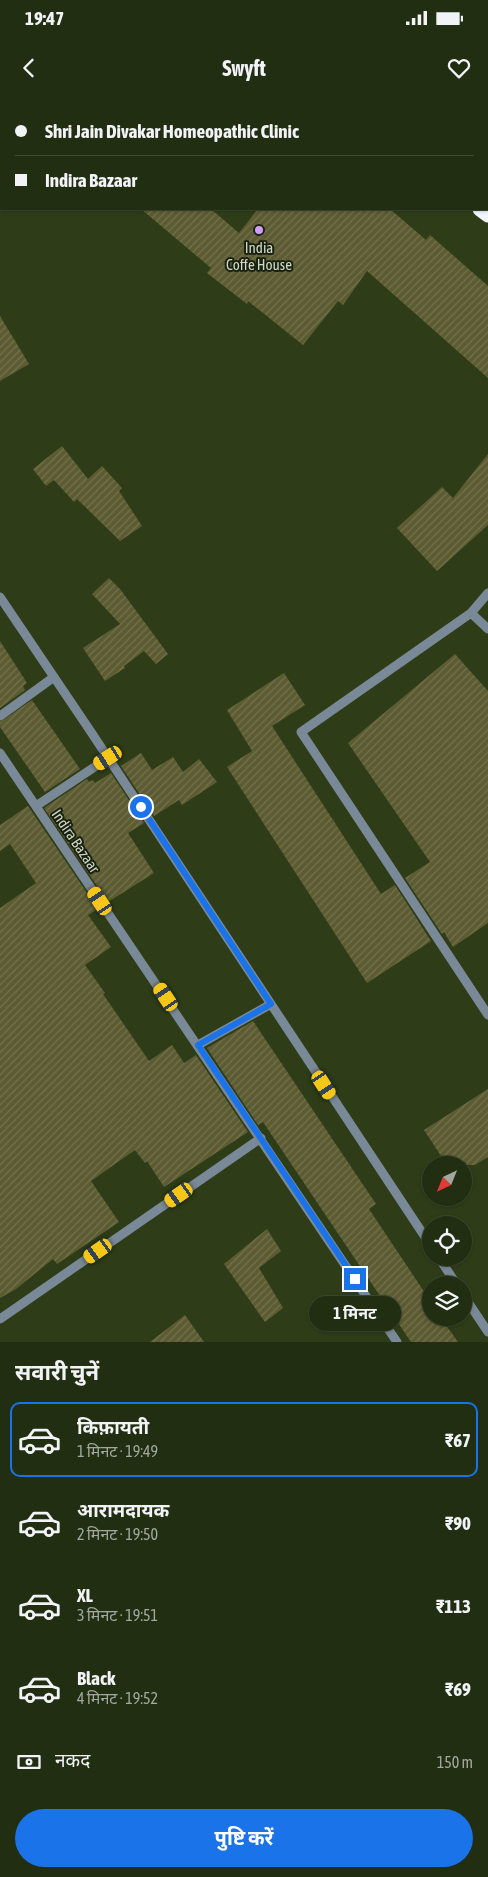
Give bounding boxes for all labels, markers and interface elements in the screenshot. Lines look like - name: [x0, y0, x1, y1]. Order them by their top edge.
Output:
- text: 19:47: [25, 7, 64, 29]
- icon: back: [15, 54, 43, 82]
- icon: heart: [445, 54, 473, 82]
- text: Swyft: [222, 55, 266, 81]
- text: Shri Jain Divakar Homeopathic Clinic: [45, 120, 299, 142]
- text: Indira Bazaar: [45, 169, 137, 191]
- marker: India Coffe House: [253, 224, 265, 236]
- place label: India Coffe House: [226, 239, 292, 273]
- car: [91, 744, 124, 772]
- route start: [130, 796, 152, 818]
- street label: Indira Bazaar: [49, 806, 104, 876]
- car: [85, 884, 114, 918]
- car: [151, 980, 180, 1014]
- car: [309, 1068, 338, 1102]
- north arrow: [422, 1156, 472, 1206]
- map controls: [422, 1156, 472, 1326]
- car: [162, 1180, 195, 1210]
- button: locate: [422, 1216, 472, 1266]
- car: [81, 1236, 114, 1266]
- route end: [344, 1268, 366, 1290]
- button: layers: [422, 1276, 472, 1326]
- callout: 1 मिनट: [309, 1296, 401, 1332]
- text: 1 मिनट: [333, 1304, 377, 1322]
- text: सवारी चुनें: [15, 1359, 99, 1385]
- text: किफ़ायती: [77, 1416, 149, 1438]
- icon: car: [17, 1417, 62, 1462]
- text: ₹67: [445, 1429, 471, 1451]
- text: 1 मिनट · 19:49: [77, 1442, 158, 1460]
- text: आरामदायक: [77, 1499, 169, 1521]
- icon: car: [17, 1500, 62, 1545]
- text: ₹90: [445, 1512, 471, 1534]
- text: 2 मिनट · 19:50: [77, 1525, 158, 1543]
- icon: car: [17, 1583, 62, 1628]
- text: XL: [77, 1584, 93, 1606]
- text: ₹113: [436, 1595, 471, 1617]
- text: 3 मिनट · 19:51: [77, 1606, 158, 1624]
- icon: car: [17, 1666, 62, 1711]
- text: Black: [77, 1667, 115, 1689]
- text: ₹69: [445, 1678, 471, 1700]
- text: 4 मिनट · 19:52: [77, 1689, 158, 1707]
- icon: cash: [15, 1748, 43, 1776]
- text: नकद: [55, 1749, 90, 1771]
- text: 150 m: [437, 1753, 473, 1771]
- button: पुष्टि करें: [15, 1809, 473, 1867]

